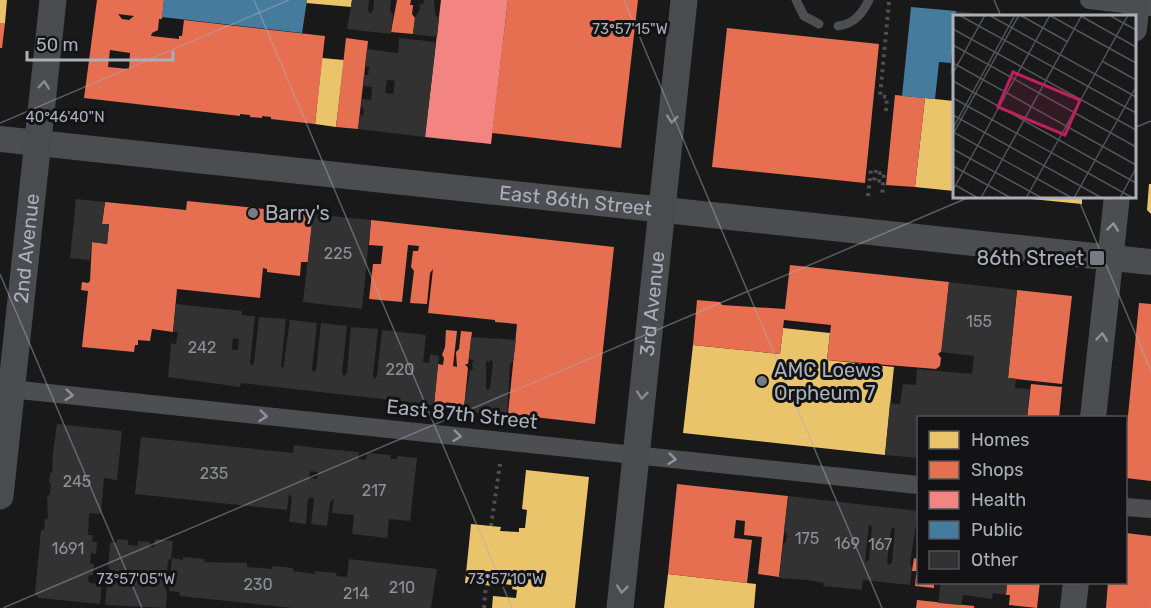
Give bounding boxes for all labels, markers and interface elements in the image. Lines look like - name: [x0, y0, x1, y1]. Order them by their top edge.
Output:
- inset map: [953, 15, 1136, 198]
- text: 73°57'15"W: [592, 20, 668, 38]
- scale bar: [27, 24, 172, 62]
- text: 50 m: [36, 34, 79, 56]
- one-way arrow: [37, 81, 50, 90]
- text: 40°46'40"N: [25, 108, 105, 126]
- one-way arrow: [666, 115, 678, 124]
- street label: East 86th Street: [498, 180, 654, 221]
- street label: 2nd Avenue: [9, 192, 44, 304]
- place label: Barry's: [265, 201, 330, 225]
- marker: Barry's: [246, 206, 260, 220]
- one-way arrow: [1106, 222, 1119, 231]
- house number: 225: [324, 244, 352, 263]
- place label: 86th Street: [977, 246, 1084, 270]
- marker: 86th Street: [1088, 249, 1106, 267]
- street label: 3rd Avenue: [635, 250, 670, 358]
- house number: 155: [966, 312, 992, 331]
- one-way arrow: [1095, 333, 1108, 342]
- house number: 242: [188, 338, 216, 357]
- place label: AMC Loews Orpheum 7: [774, 358, 881, 405]
- house number: 220: [386, 360, 414, 379]
- marker: AMC Loews Orpheum 7: [755, 374, 769, 388]
- one-way arrow: [65, 388, 74, 401]
- one-way arrow: [637, 391, 649, 400]
- street label: East 87th Street: [385, 394, 539, 434]
- one-way arrow: [259, 409, 268, 421]
- legend: [917, 416, 1127, 584]
- one-way arrow: [453, 429, 462, 442]
- text: Homes: [971, 429, 1029, 451]
- one-way arrow: [667, 452, 677, 465]
- text: Shops: [971, 459, 1023, 481]
- house number: 235: [200, 464, 228, 483]
- house number: 245: [63, 472, 91, 491]
- house number: 217: [362, 481, 386, 500]
- text: Health: [971, 489, 1026, 511]
- text: Public: [971, 519, 1023, 541]
- house number: 175: [795, 529, 819, 548]
- house number: 169: [834, 534, 860, 553]
- house number: 167: [868, 535, 892, 554]
- house number: 1691: [52, 539, 84, 558]
- text: Other: [971, 549, 1018, 571]
- text: 73°57'05"W: [97, 570, 175, 588]
- text: 73°57'10"W: [468, 570, 544, 588]
- house number: 230: [243, 575, 273, 594]
- house number: 210: [389, 578, 415, 597]
- house number: 214: [343, 584, 369, 603]
- one-way arrow: [616, 585, 629, 594]

